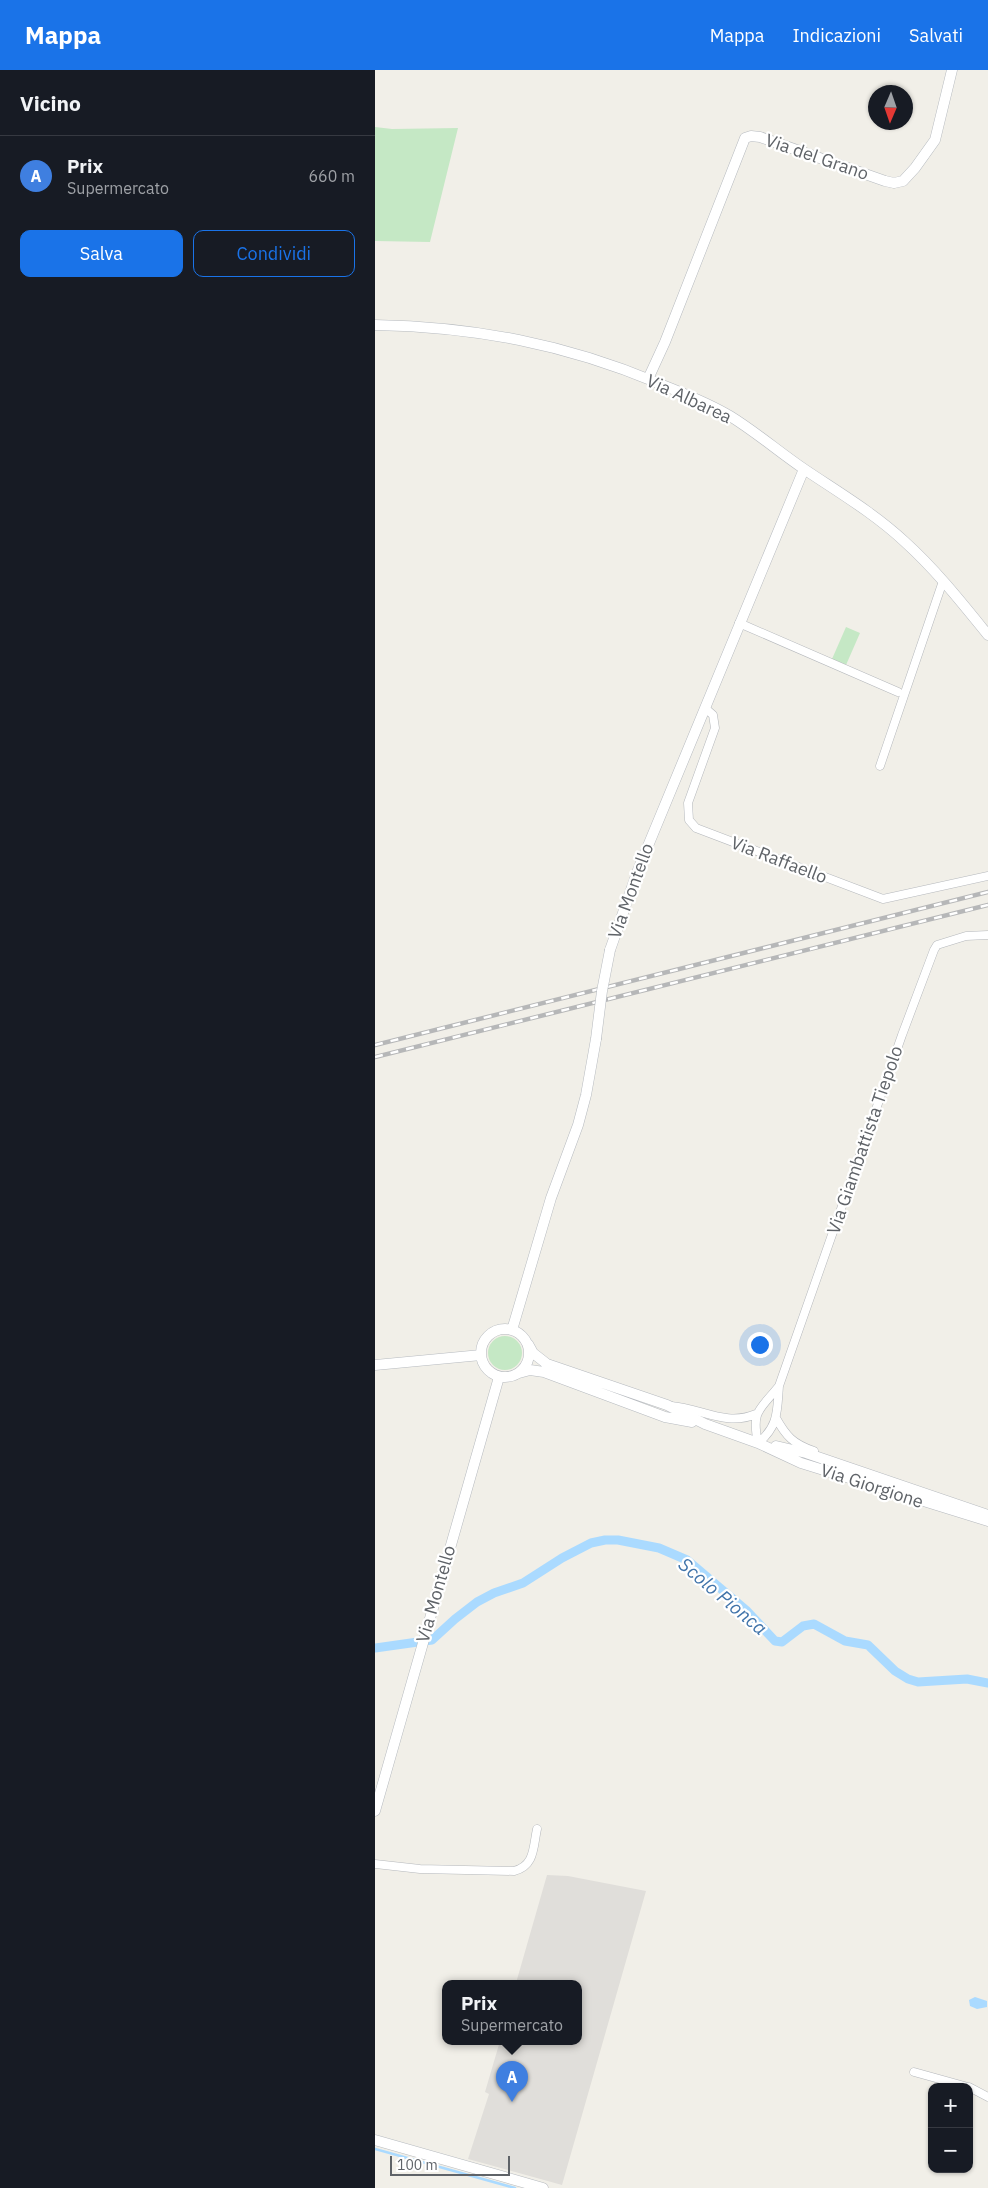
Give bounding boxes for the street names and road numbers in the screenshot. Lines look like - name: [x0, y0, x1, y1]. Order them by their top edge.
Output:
- street label: Via del Grano: [762, 128, 872, 185]
- street label: Via Albarea: [643, 369, 736, 429]
- street label: Via Raffaello: [728, 831, 831, 888]
- street label: Via Montello: [603, 840, 658, 942]
- street label: Via Giambattista Tiepolo: [821, 1043, 908, 1237]
- street label: Via Giorgione: [818, 1458, 927, 1513]
- street label: Via Montello: [411, 1543, 460, 1645]

